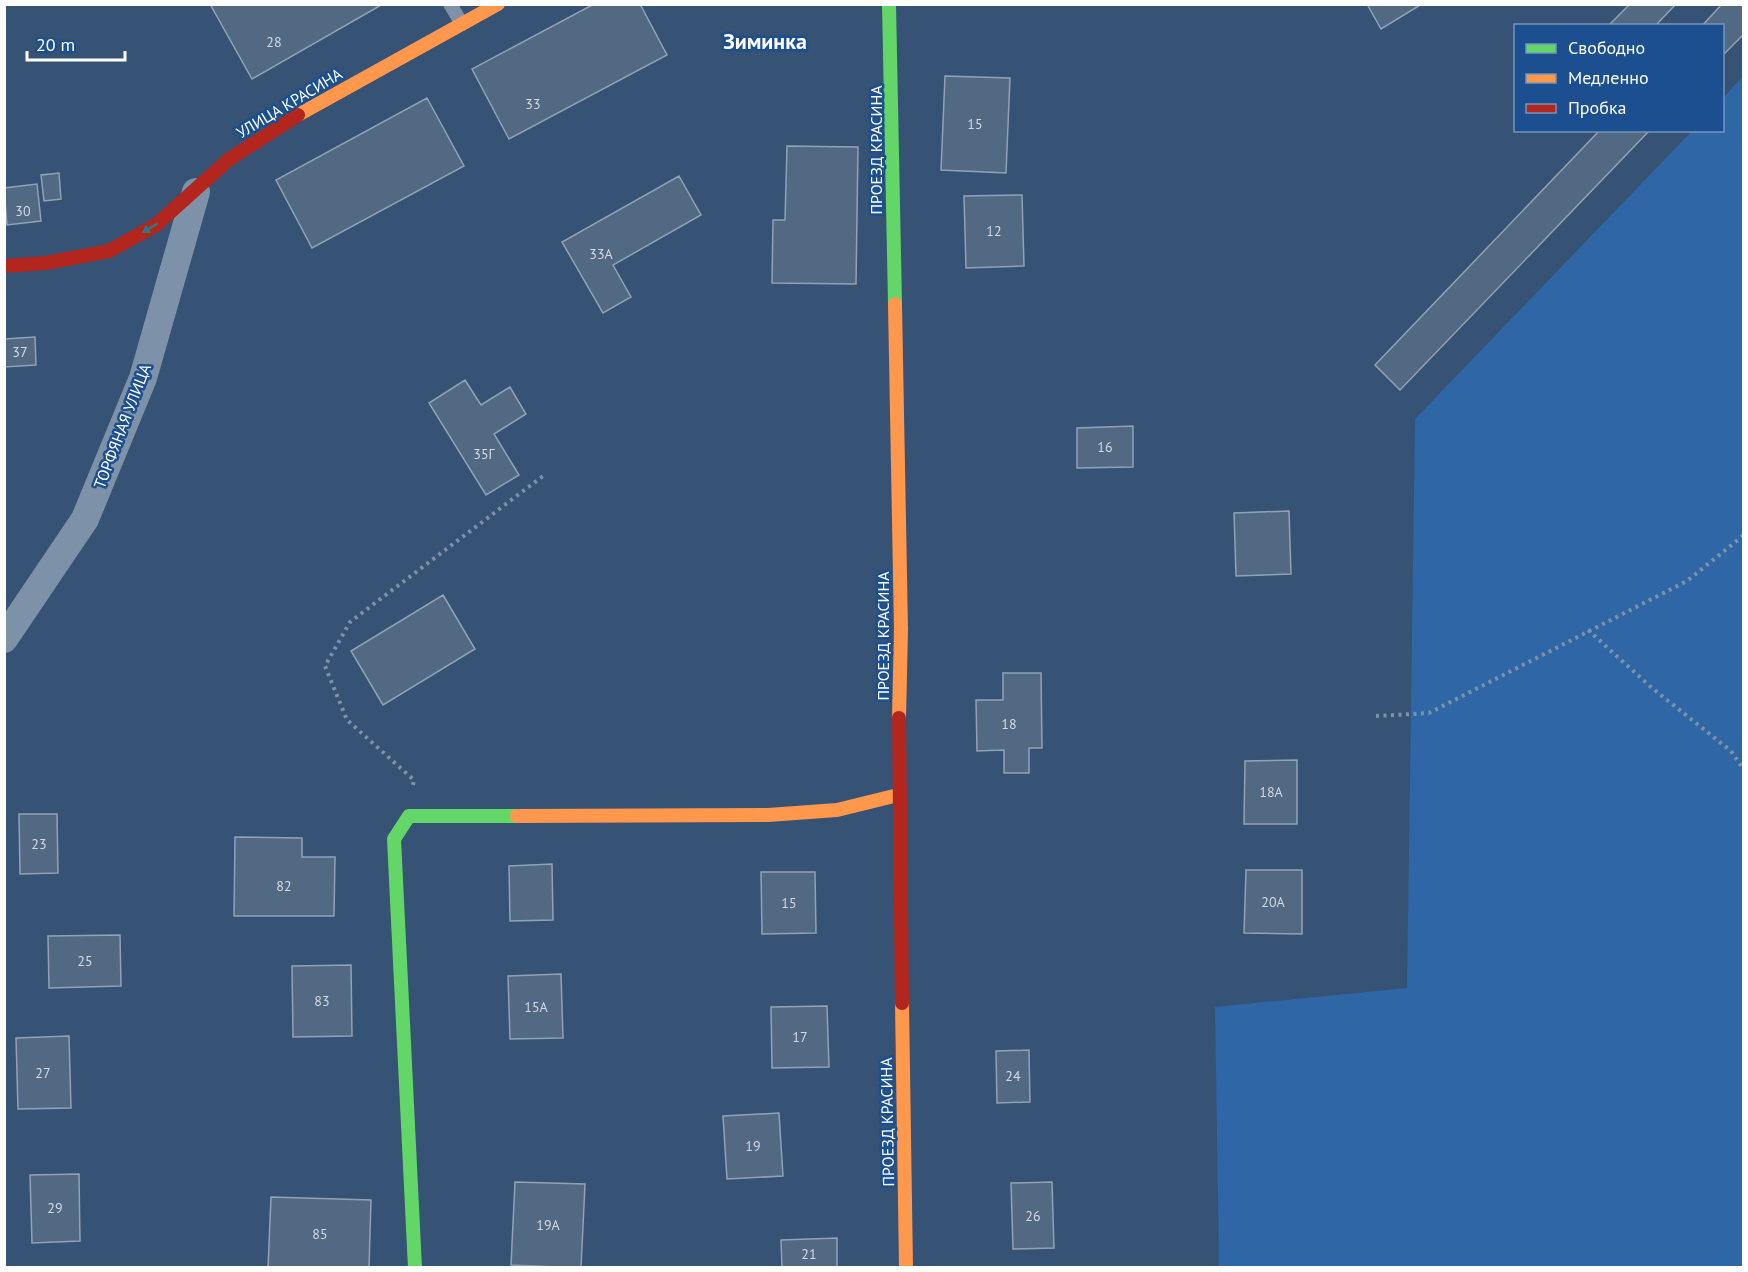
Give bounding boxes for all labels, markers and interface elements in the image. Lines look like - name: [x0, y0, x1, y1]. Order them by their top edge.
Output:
- scale bar: [27, 24, 124, 62]
- legend: [1514, 24, 1724, 132]
- district label: Зиминка: [723, 27, 807, 55]
- text: 20 m: [36, 33, 75, 56]
- house number: 28: [266, 33, 282, 51]
- text: Свободно: [1568, 36, 1645, 59]
- street label: УЛИЦА КРАСИНА: [232, 63, 346, 142]
- text: Медленно: [1568, 66, 1649, 89]
- street label: ПРОЕЗД КРАСИНА: [866, 85, 886, 215]
- house number: 33: [525, 95, 541, 113]
- text: Пробка: [1568, 96, 1626, 119]
- house number: 15: [967, 115, 983, 133]
- house number: 30: [15, 202, 31, 220]
- one-way arrow: [142, 222, 158, 233]
- house number: 12: [986, 222, 1002, 240]
- house number: 33А: [589, 245, 614, 263]
- house number: 37: [12, 343, 28, 361]
- street label: ТОРФЯНАЯ УЛИЦА: [89, 360, 155, 491]
- house number: 16: [1097, 438, 1113, 456]
- house number: 35Г: [473, 445, 496, 463]
- street label: ПРОЕЗД КРАСИНА: [873, 571, 893, 701]
- house number: 18: [1001, 715, 1017, 733]
- house number: 18А: [1259, 783, 1284, 801]
- house number: 23: [31, 835, 47, 853]
- house number: 82: [276, 877, 292, 895]
- house number: 20А: [1261, 893, 1286, 911]
- house number: 15: [781, 894, 797, 912]
- house number: 25: [77, 952, 93, 970]
- house number: 83: [314, 992, 330, 1010]
- house number: 15А: [524, 998, 549, 1016]
- house number: 17: [792, 1028, 808, 1046]
- street label: ПРОЕЗД КРАСИНА: [876, 1057, 898, 1187]
- house number: 27: [35, 1064, 51, 1082]
- house number: 24: [1005, 1067, 1021, 1085]
- house number: 19: [745, 1137, 761, 1155]
- house number: 29: [47, 1199, 63, 1217]
- house number: 26: [1025, 1207, 1041, 1225]
- house number: 19А: [536, 1216, 561, 1234]
- house number: 85: [312, 1225, 328, 1243]
- house number: 21: [801, 1245, 817, 1263]

